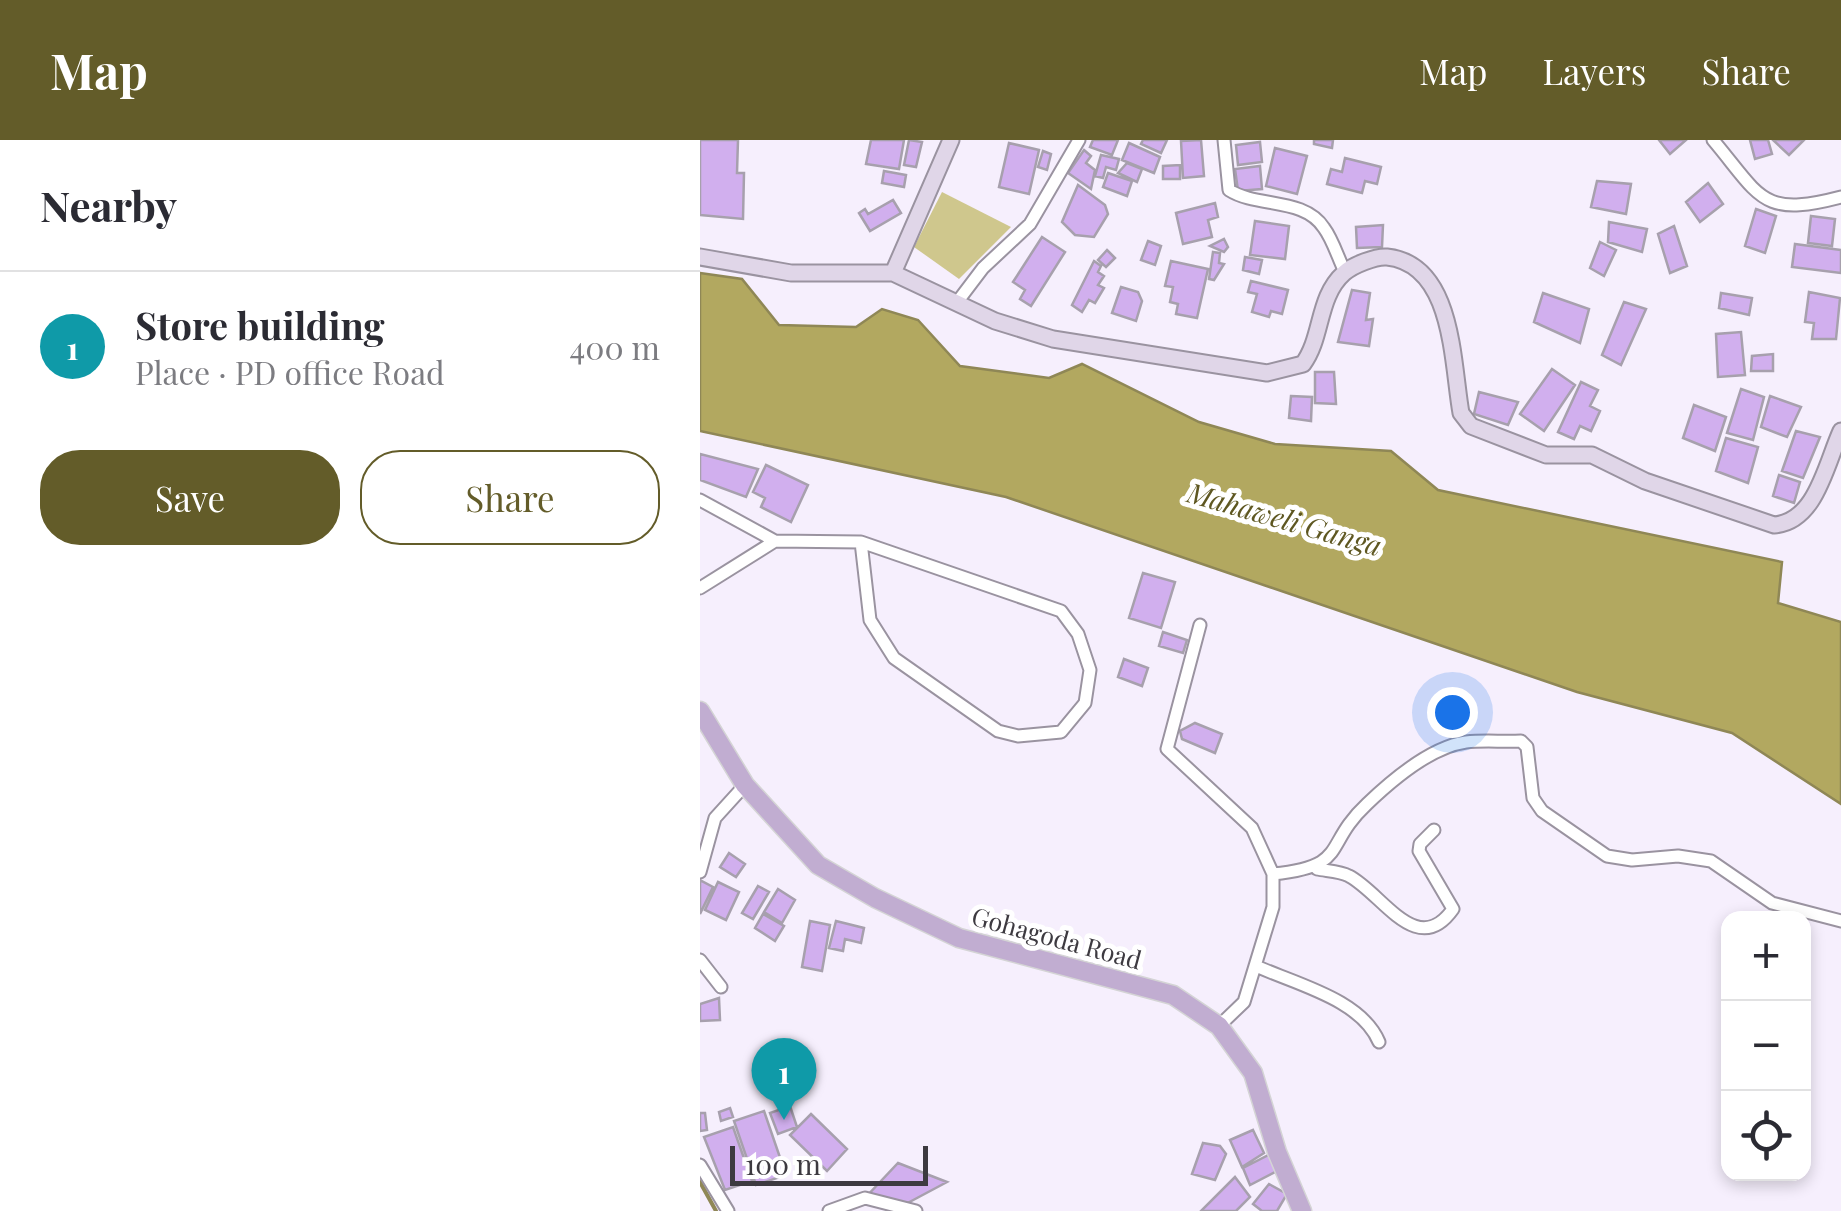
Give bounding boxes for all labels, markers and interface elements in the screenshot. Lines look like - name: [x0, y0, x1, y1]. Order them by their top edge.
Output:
- text: Map: [50, 38, 148, 102]
- text: Map: [1419, 47, 1487, 94]
- text: Layers: [1542, 47, 1647, 94]
- text: Share: [1702, 47, 1791, 94]
- text: Nearby: [40, 177, 177, 233]
- text: Store building: [135, 299, 385, 350]
- text: 1: [66, 325, 79, 368]
- text: 400 m: [569, 325, 660, 368]
- text: Place · PD office Road: [135, 350, 445, 393]
- button: Save: [40, 450, 340, 545]
- button: Share: [360, 450, 660, 545]
- water label: Mahaweli Ganga: [1183, 472, 1386, 563]
- your location: [1427, 687, 1478, 738]
- street label: Gohagoda Road: [968, 898, 1146, 976]
- map controls: [1721, 911, 1811, 1181]
- button: +: [1721, 911, 1811, 1001]
- button: −: [1721, 1001, 1811, 1091]
- pin: 1: [752, 1038, 816, 1120]
- button: locate: [1721, 1091, 1811, 1181]
- scale bar: [730, 1141, 928, 1186]
- text: 100 m: [745, 1145, 821, 1182]

